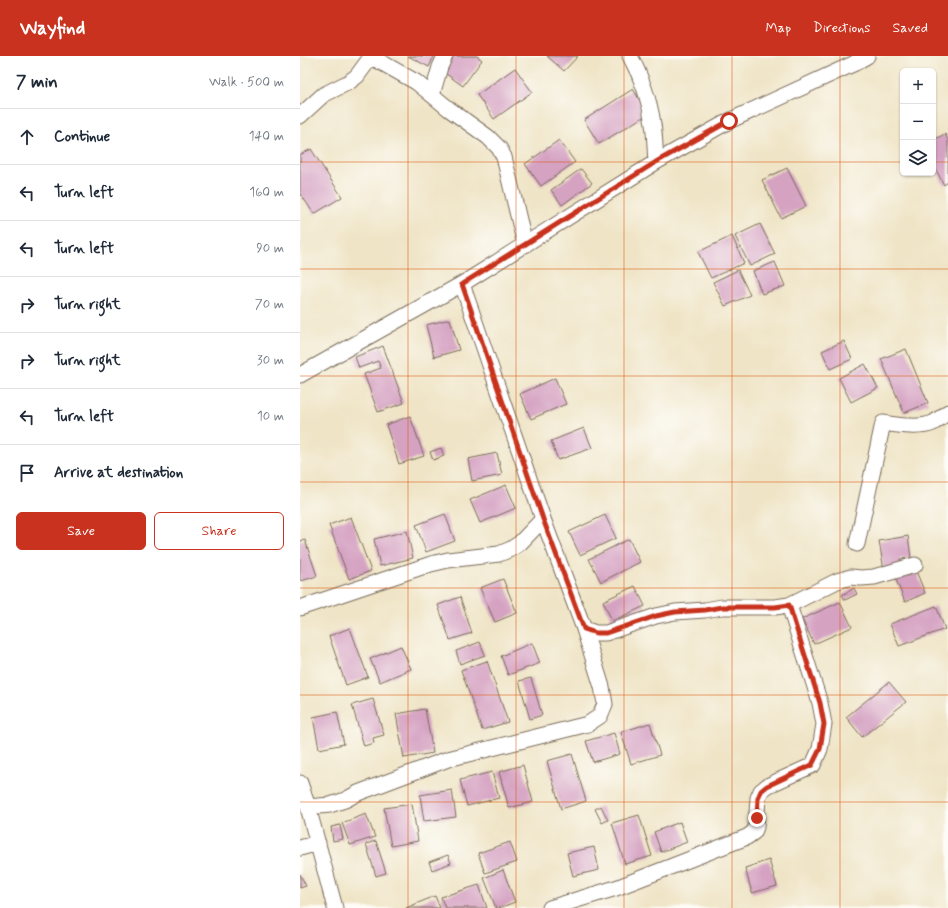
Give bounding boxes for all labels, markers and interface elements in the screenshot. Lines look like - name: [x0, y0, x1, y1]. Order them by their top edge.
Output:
- text: Wayfind: [20, 16, 85, 41]
- text: Map: [765, 19, 791, 37]
- text: Directions: [813, 19, 871, 37]
- text: Saved: [893, 19, 928, 37]
- map controls: [900, 68, 936, 176]
- button: +: [900, 68, 936, 104]
- text: 7 min: [16, 71, 58, 93]
- text: Walk · 500 m: [209, 74, 284, 91]
- button: −: [900, 104, 936, 140]
- route start: [720, 112, 738, 130]
- icon: ahead: [16, 126, 38, 148]
- text: Continue: [54, 127, 110, 147]
- text: 140 m: [249, 128, 284, 145]
- button: layers: [900, 140, 936, 176]
- icon: left: [16, 182, 38, 204]
- text: Turn left: [54, 183, 114, 203]
- text: 160 m: [249, 184, 284, 201]
- icon: left: [16, 238, 38, 260]
- text: Turn left: [54, 239, 114, 259]
- text: 90 m: [256, 240, 284, 257]
- icon: right: [16, 294, 38, 316]
- text: Turn right: [54, 295, 121, 315]
- text: 70 m: [255, 296, 284, 313]
- icon: right: [16, 350, 38, 372]
- text: Turn right: [54, 351, 121, 371]
- text: 30 m: [257, 352, 284, 369]
- icon: left: [16, 406, 38, 428]
- text: Turn left: [54, 407, 114, 427]
- text: 10 m: [257, 408, 284, 425]
- icon: arrive: [16, 462, 38, 484]
- text: Arrive at destination: [54, 463, 183, 483]
- button: Save: [16, 512, 146, 550]
- button: Share: [154, 512, 284, 550]
- route end: [748, 809, 766, 827]

